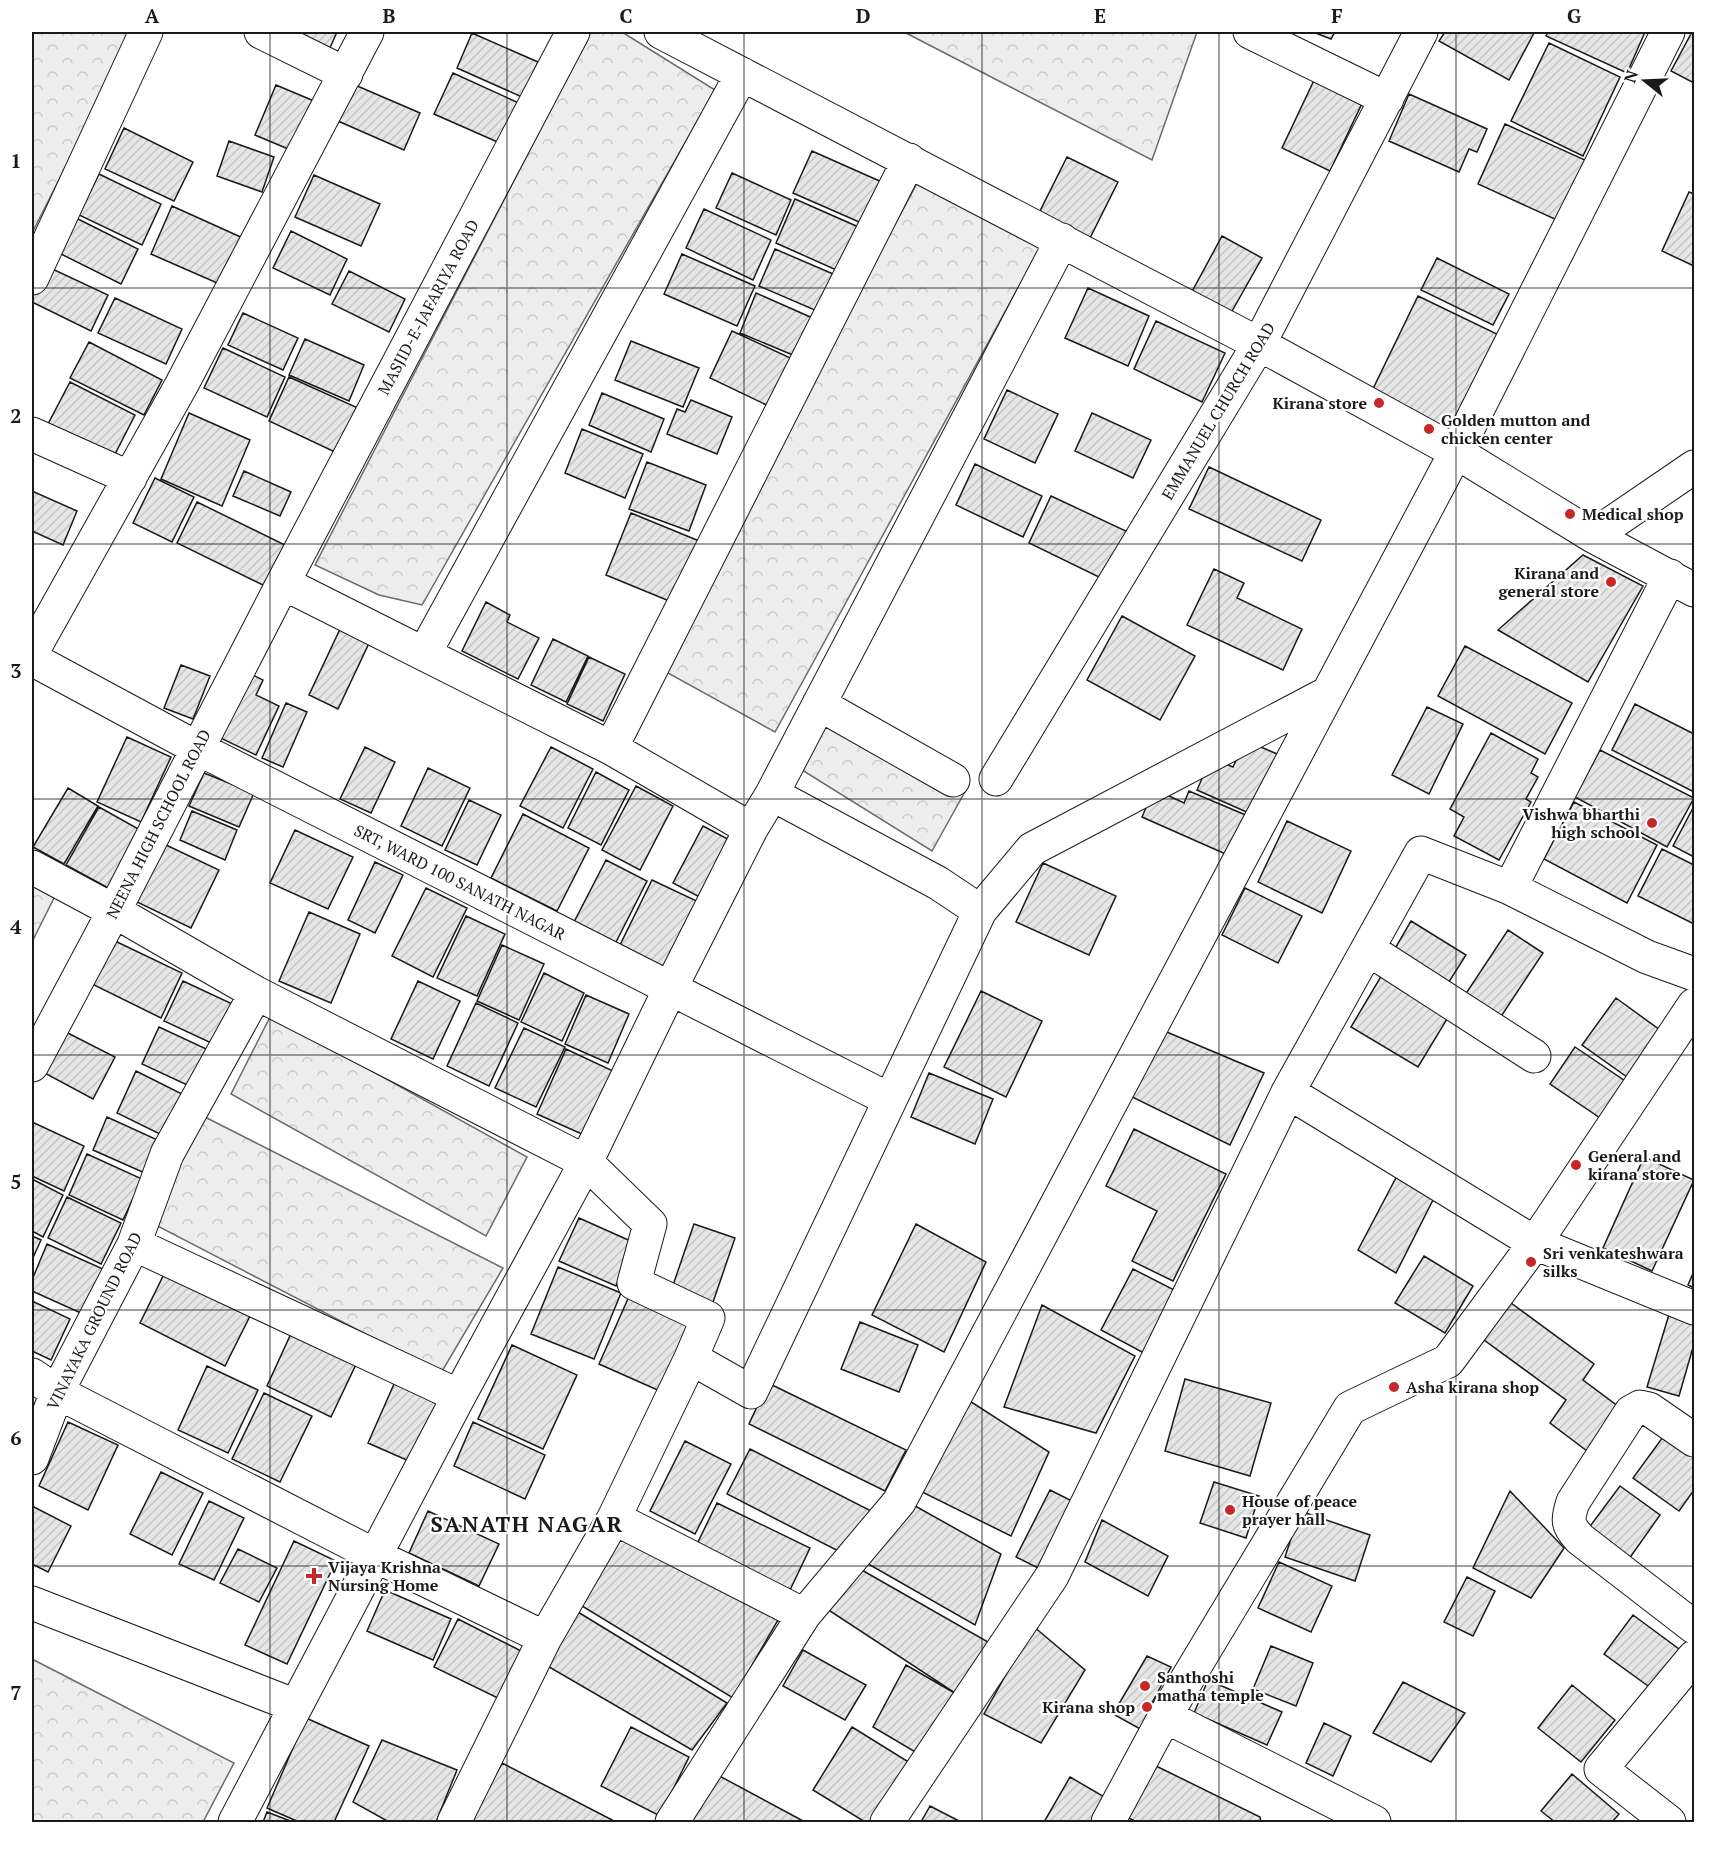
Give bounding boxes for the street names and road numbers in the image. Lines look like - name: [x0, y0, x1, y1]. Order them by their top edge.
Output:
- street label: MASJID-E-JAFARIYA ROAD: [372, 215, 484, 399]
- street label: EMMANUEL CHURCH ROAD: [1156, 318, 1280, 504]
- street label: NEENA HIGH SCHOOL ROAD: [100, 725, 216, 923]
- street label: SRT, WARD 100 SANATH NAGAR: [351, 819, 570, 945]
- street label: VINAYAKA GROUND ROAD: [41, 1228, 147, 1414]

